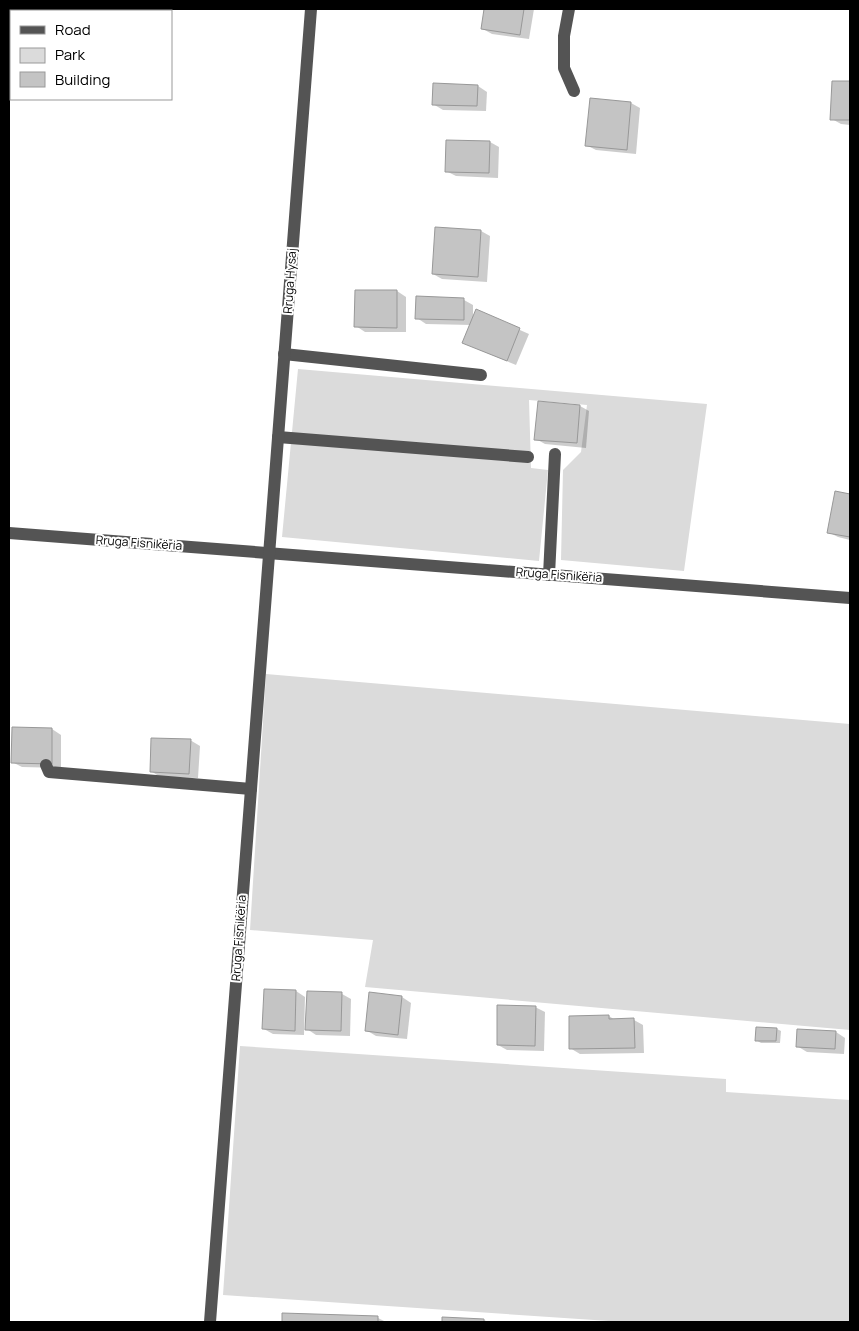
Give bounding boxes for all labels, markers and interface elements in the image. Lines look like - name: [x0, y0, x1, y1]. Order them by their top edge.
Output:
- legend: [10, 10, 172, 100]
- text: Road: [55, 19, 91, 40]
- text: Park: [55, 44, 85, 65]
- text: Building: [55, 69, 110, 90]
- street label: Rruga Hysaj: [279, 248, 300, 314]
- street label: Rruga Fisnikëria: [95, 531, 183, 554]
- street label: Rruga Fisnikëria: [515, 563, 603, 586]
- street label: Rruga Fisnikëria: [227, 894, 250, 982]

